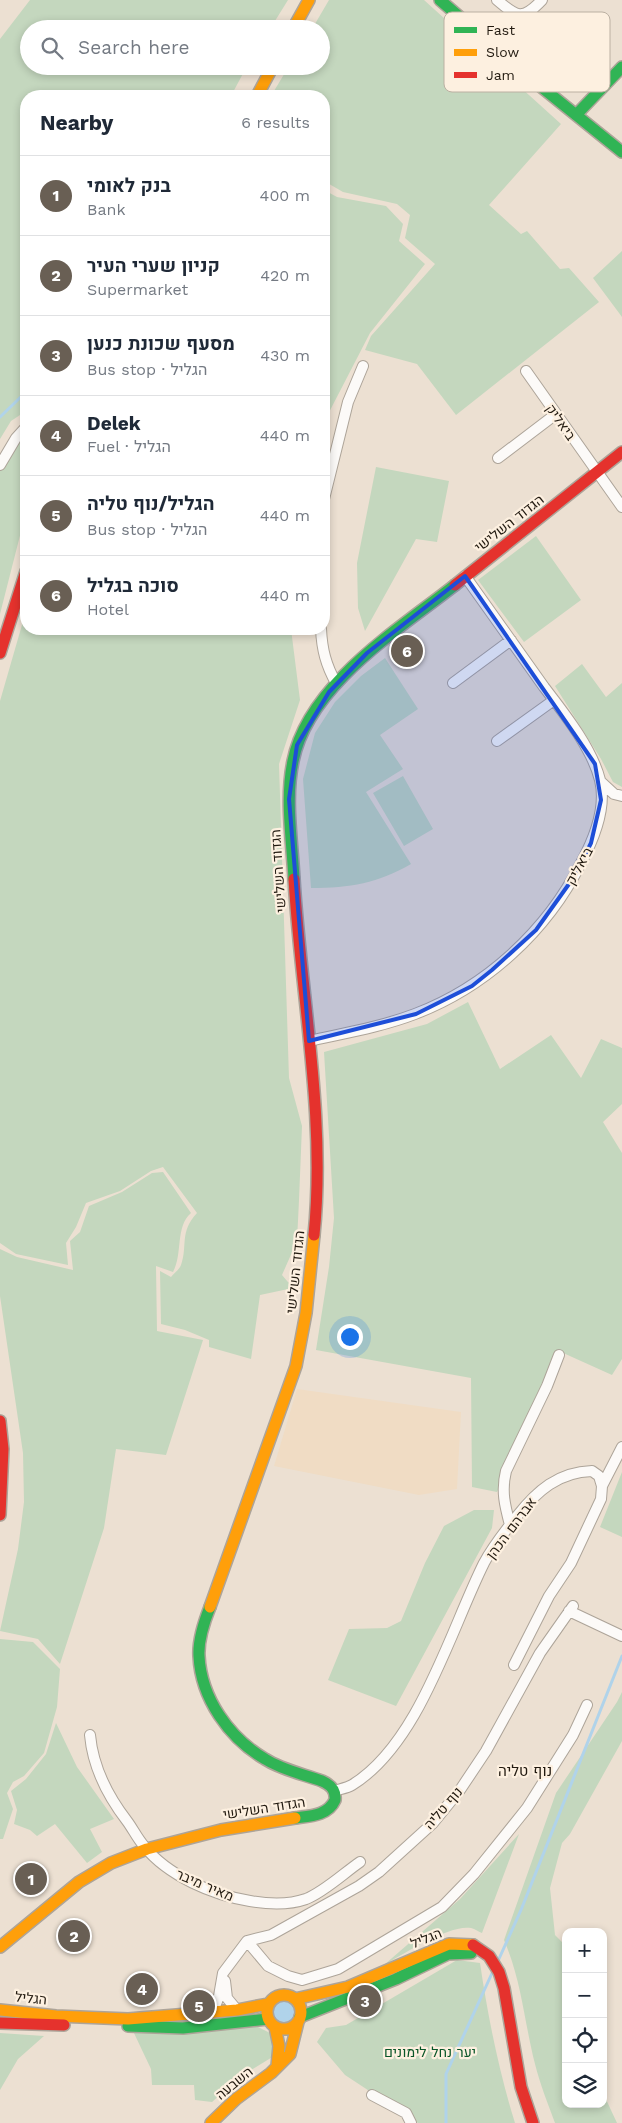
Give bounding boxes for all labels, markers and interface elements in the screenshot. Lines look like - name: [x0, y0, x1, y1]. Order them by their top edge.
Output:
- legend: [444, 12, 610, 92]
- search box: [20, 20, 330, 75]
- text: Fast: [486, 22, 515, 38]
- icon: search: [38, 34, 66, 62]
- text: Search here: [78, 36, 189, 59]
- text: Slow: [486, 44, 519, 60]
- text: Jam: [486, 67, 515, 83]
- text: Nearby: [40, 110, 113, 135]
- text: 6 results: [241, 113, 310, 132]
- text: בנק לאומי: [87, 174, 171, 197]
- text: 1: [53, 186, 59, 205]
- text: 400 m: [260, 186, 310, 205]
- text: Bank: [87, 200, 125, 219]
- text: קניון שערי העיר: [87, 254, 220, 277]
- text: 2: [51, 266, 61, 285]
- text: 420 m: [260, 266, 310, 285]
- text: Supermarket: [87, 280, 188, 299]
- text: מסעף שכונת כנען: [87, 332, 235, 355]
- text: 3: [51, 346, 61, 365]
- text: 430 m: [260, 346, 310, 365]
- text: Bus stop · הגליל: [87, 360, 207, 379]
- street label: ביאליק: [543, 401, 580, 444]
- text: Delek: [87, 412, 141, 435]
- text: 4: [51, 426, 61, 445]
- text: 440 m: [260, 426, 310, 445]
- text: Fuel · הגליל: [87, 437, 171, 456]
- street label: הגדוד השלישי: [471, 491, 547, 555]
- text: הגליל/נוף טליה: [87, 492, 215, 515]
- text: 5: [51, 506, 61, 525]
- text: 440 m: [260, 506, 310, 525]
- text: Bus stop · הגליל: [87, 520, 207, 539]
- text: סוכה בגליל: [87, 574, 179, 597]
- text: 6: [51, 586, 61, 605]
- text: 440 m: [260, 586, 310, 605]
- text: Hotel: [87, 600, 129, 619]
- pin: 6: [391, 632, 423, 670]
- street label: הגדוד השלישי: [267, 829, 289, 913]
- street label: ביאליק: [562, 844, 596, 888]
- street label: הגדוד השלישי: [283, 1230, 307, 1314]
- your location: [337, 1324, 363, 1350]
- street label: אברהם הכהן: [483, 1494, 539, 1562]
- district label: נוף טליה: [498, 1762, 552, 1780]
- street label: נוף טליה: [420, 1784, 466, 1832]
- street label: הגדוד השלישי: [222, 1794, 306, 1822]
- pin: 1: [15, 1860, 47, 1898]
- street label: מאיר מיבר: [174, 1866, 236, 1904]
- pin: 2: [58, 1917, 90, 1955]
- street label: הגליל: [408, 1925, 444, 1951]
- map controls: [562, 1928, 607, 2108]
- button: +: [562, 1928, 607, 1973]
- pin: 4: [126, 1970, 158, 2008]
- button: −: [562, 1973, 607, 2018]
- pin: 3: [349, 1982, 381, 2020]
- pin: 5: [183, 1987, 215, 2025]
- street label: הגליל: [14, 1988, 48, 2008]
- button: locate: [562, 2018, 607, 2063]
- park label: יער נחל לימונים: [384, 2044, 476, 2060]
- street label: השבעה: [212, 2063, 256, 2103]
- button: layers: [562, 2063, 607, 2108]

